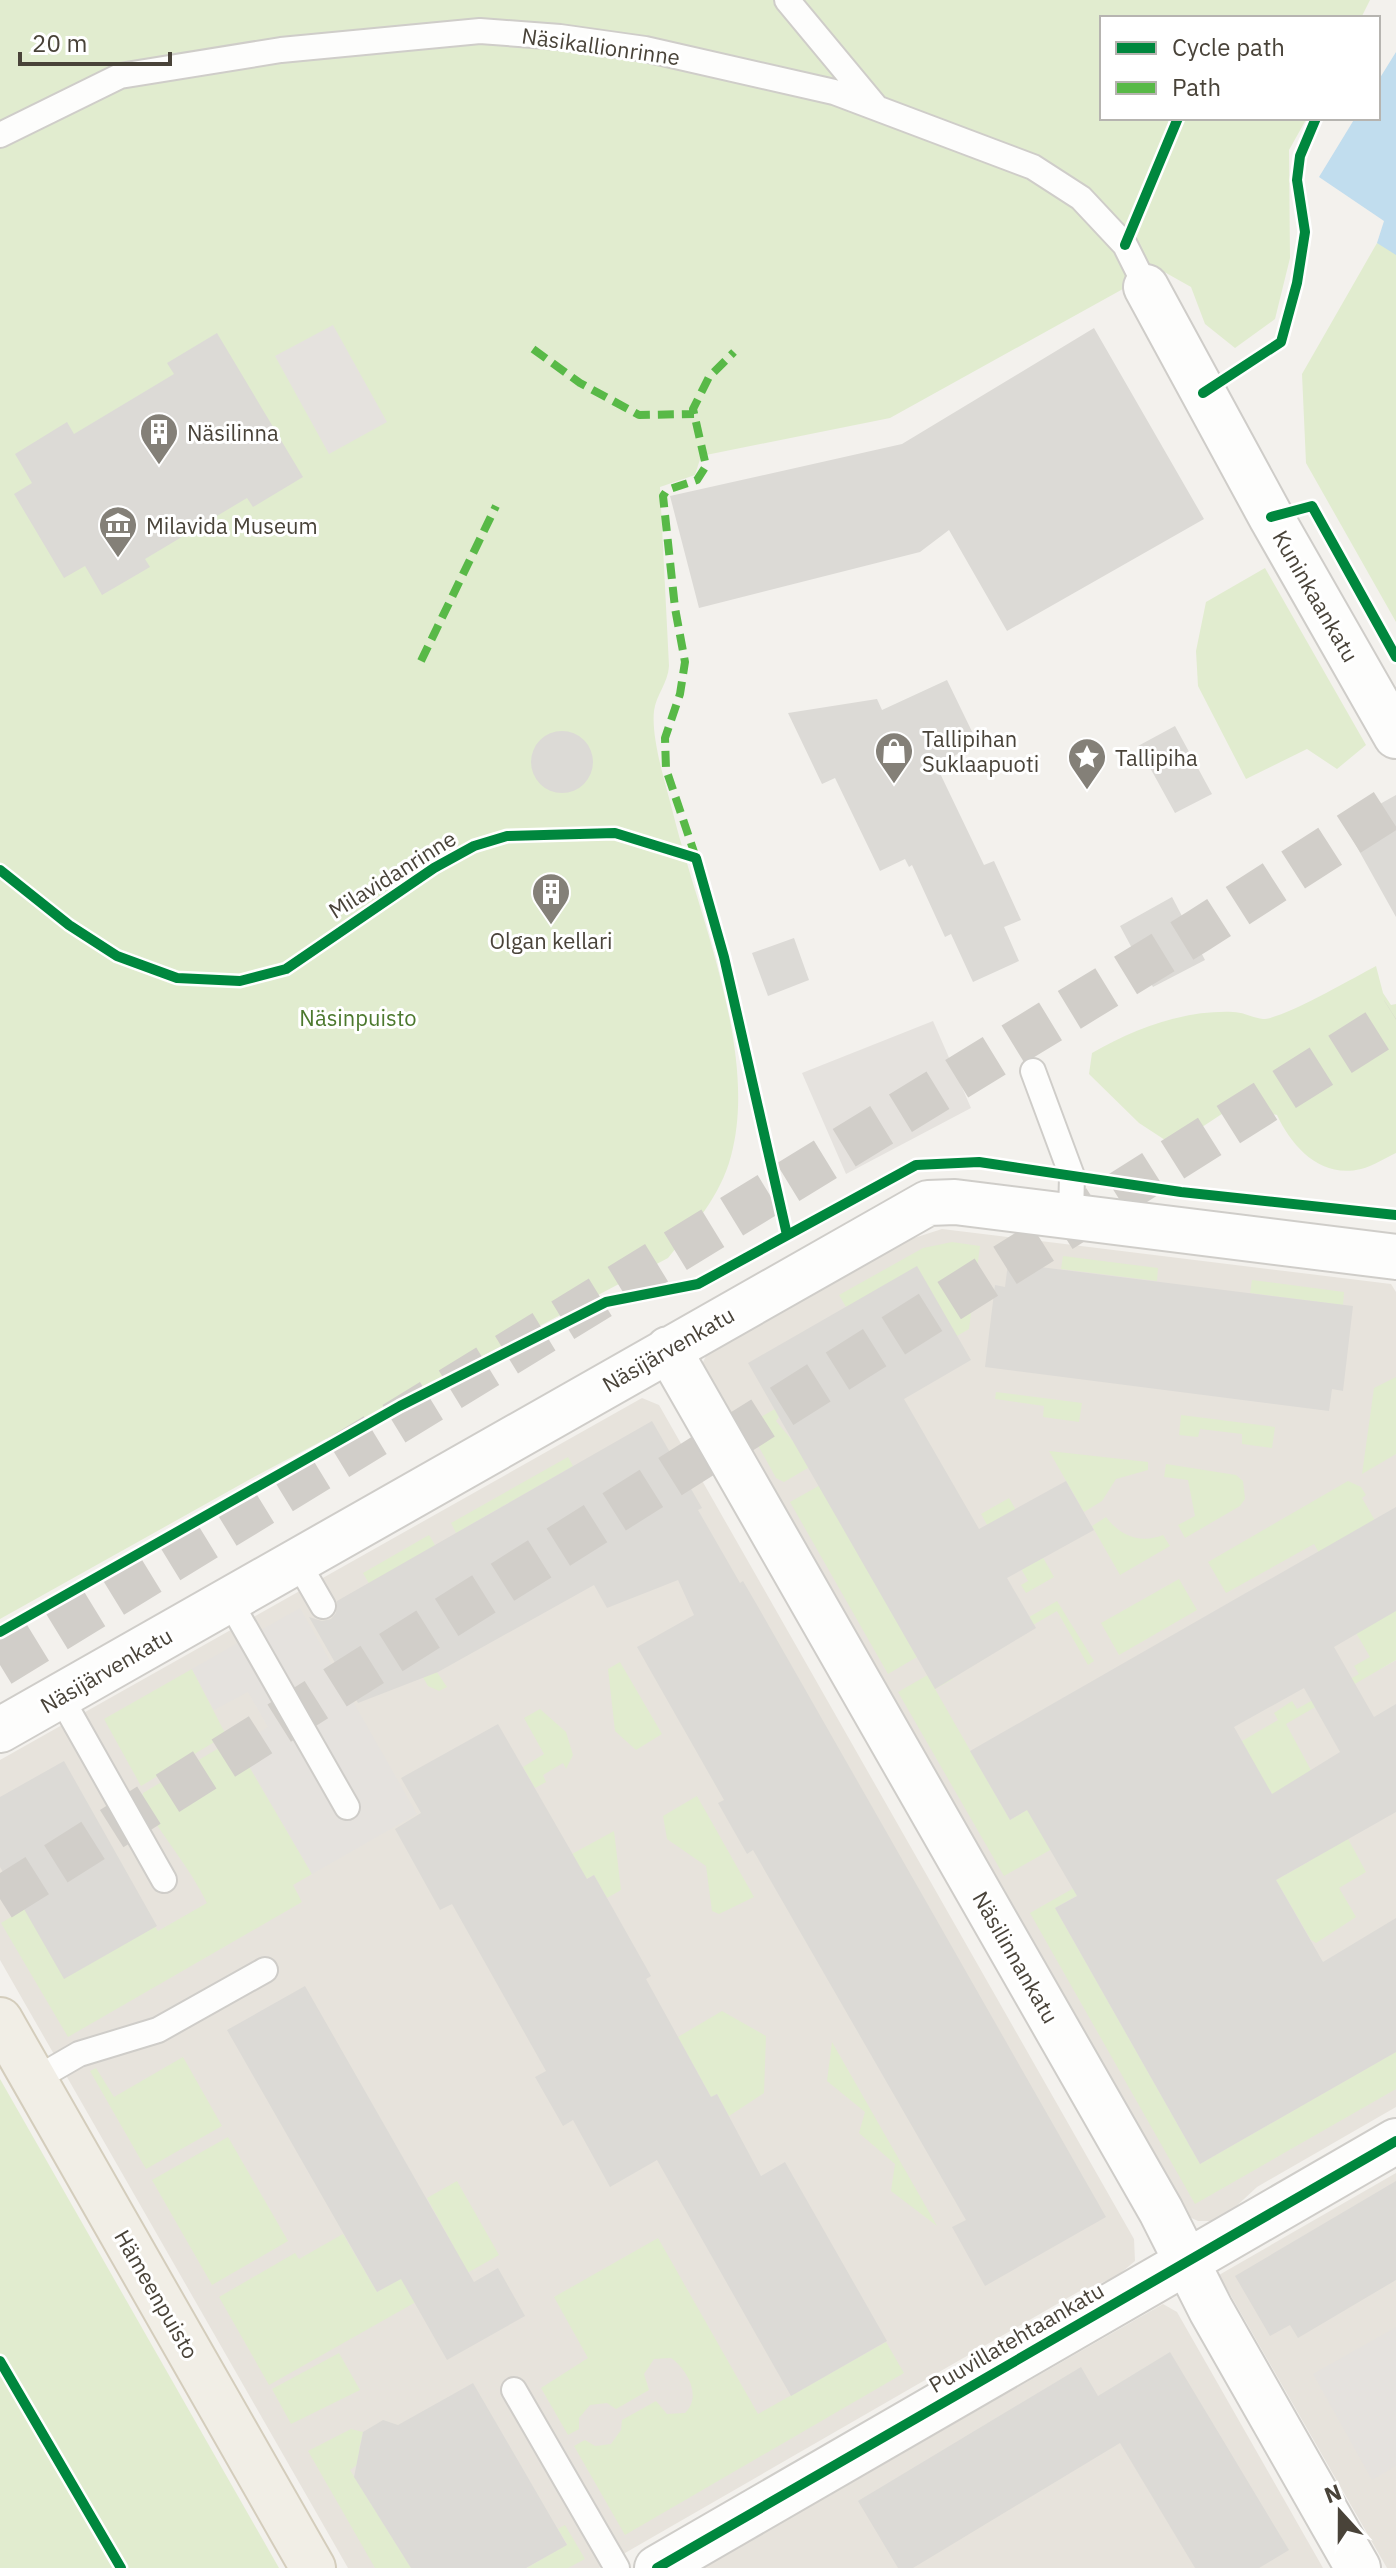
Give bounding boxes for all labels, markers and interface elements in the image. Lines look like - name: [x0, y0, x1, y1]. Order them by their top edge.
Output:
- scale bar: [20, 16, 170, 66]
- legend: [1100, 16, 1380, 120]
- street label: Näsikallionrinne: [520, 21, 682, 71]
- text: 20 m: [32, 27, 87, 59]
- text: Cycle path: [1172, 31, 1285, 63]
- text: Path: [1172, 71, 1221, 103]
- building icon: Näsilinna: [138, 411, 180, 466]
- place label: Näsilinna: [187, 418, 279, 447]
- museum icon: Milavida Museum: [97, 504, 139, 559]
- place label: Milavida Museum: [146, 511, 318, 540]
- street label: Kuninkaankatu: [1267, 525, 1365, 667]
- place label: Tallipihan Suklaapuoti: [922, 724, 1039, 778]
- shop icon: Tallipihan Suklaapuoti: [873, 730, 915, 785]
- place icon: Tallipiha: [1066, 736, 1108, 791]
- place label: Tallipiha: [1115, 743, 1198, 772]
- street label: Milavidanrinne: [323, 823, 461, 925]
- building icon: Olgan kellari: [530, 871, 572, 926]
- place label: Olgan kellari: [489, 926, 613, 955]
- park label: Näsinpuisto: [299, 1003, 417, 1032]
- street label: Näsijärvenkatu: [597, 1300, 739, 1398]
- street label: Näsijärvenkatu: [35, 1621, 177, 1719]
- street label: Näsilinnankatu: [967, 1886, 1065, 2028]
- street label: Hämeenpuisto: [108, 2224, 206, 2364]
- street label: Puuvillatehtaankatu: [923, 2275, 1109, 2399]
- north arrow: [1300, 2472, 1380, 2552]
- text: N: [1320, 2476, 1345, 2509]

